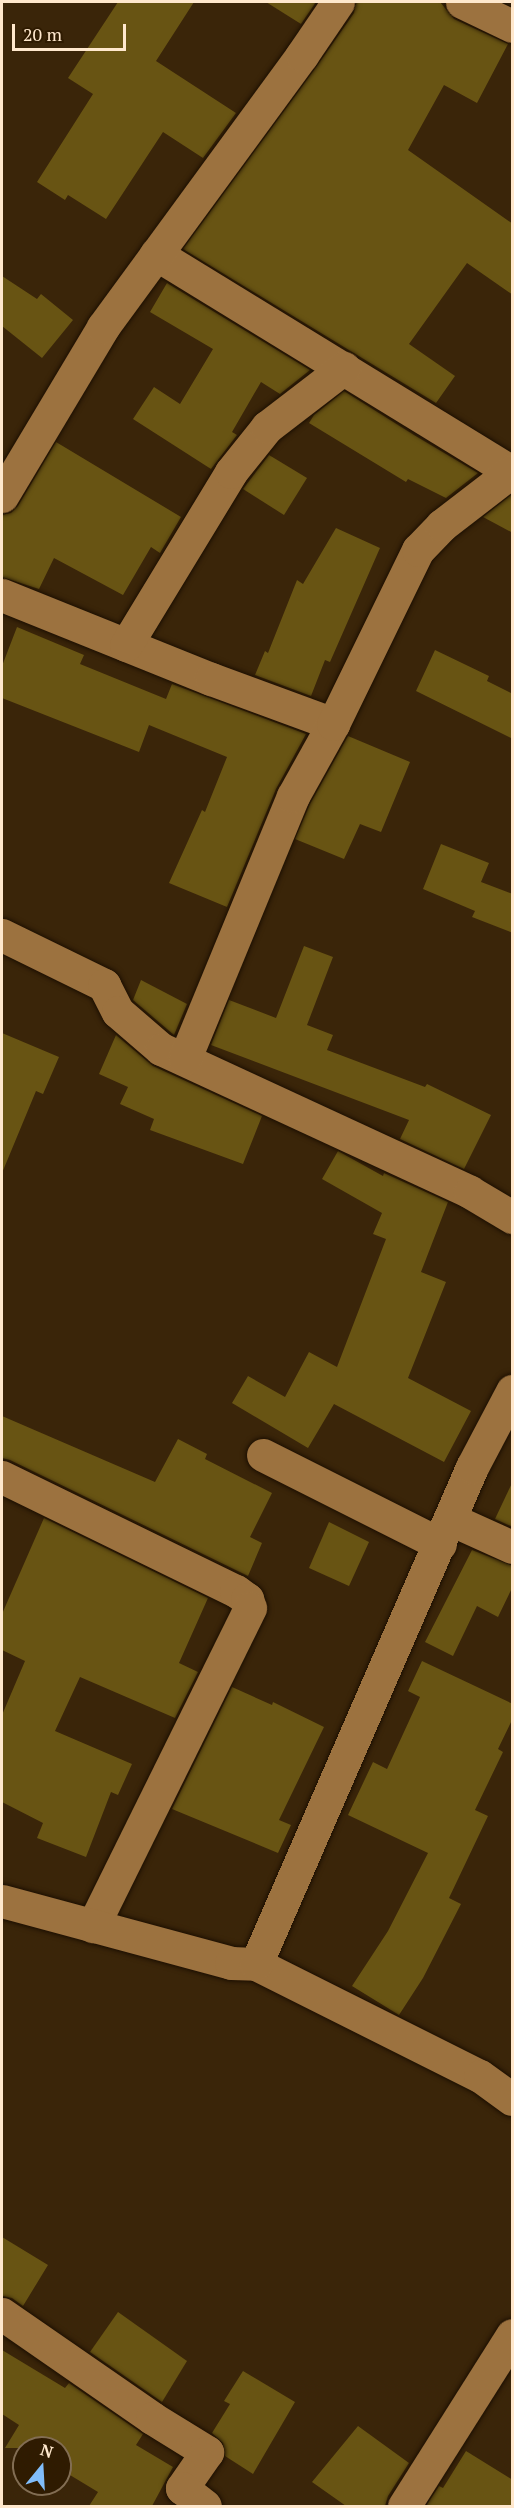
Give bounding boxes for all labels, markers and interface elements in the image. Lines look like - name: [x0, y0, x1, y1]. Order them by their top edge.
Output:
- scale bar: [15, 12, 129, 50]
- text: 20 m: [23, 22, 62, 46]
- north arrow: [12, 2436, 72, 2496]
- text: N: [38, 2438, 56, 2463]

